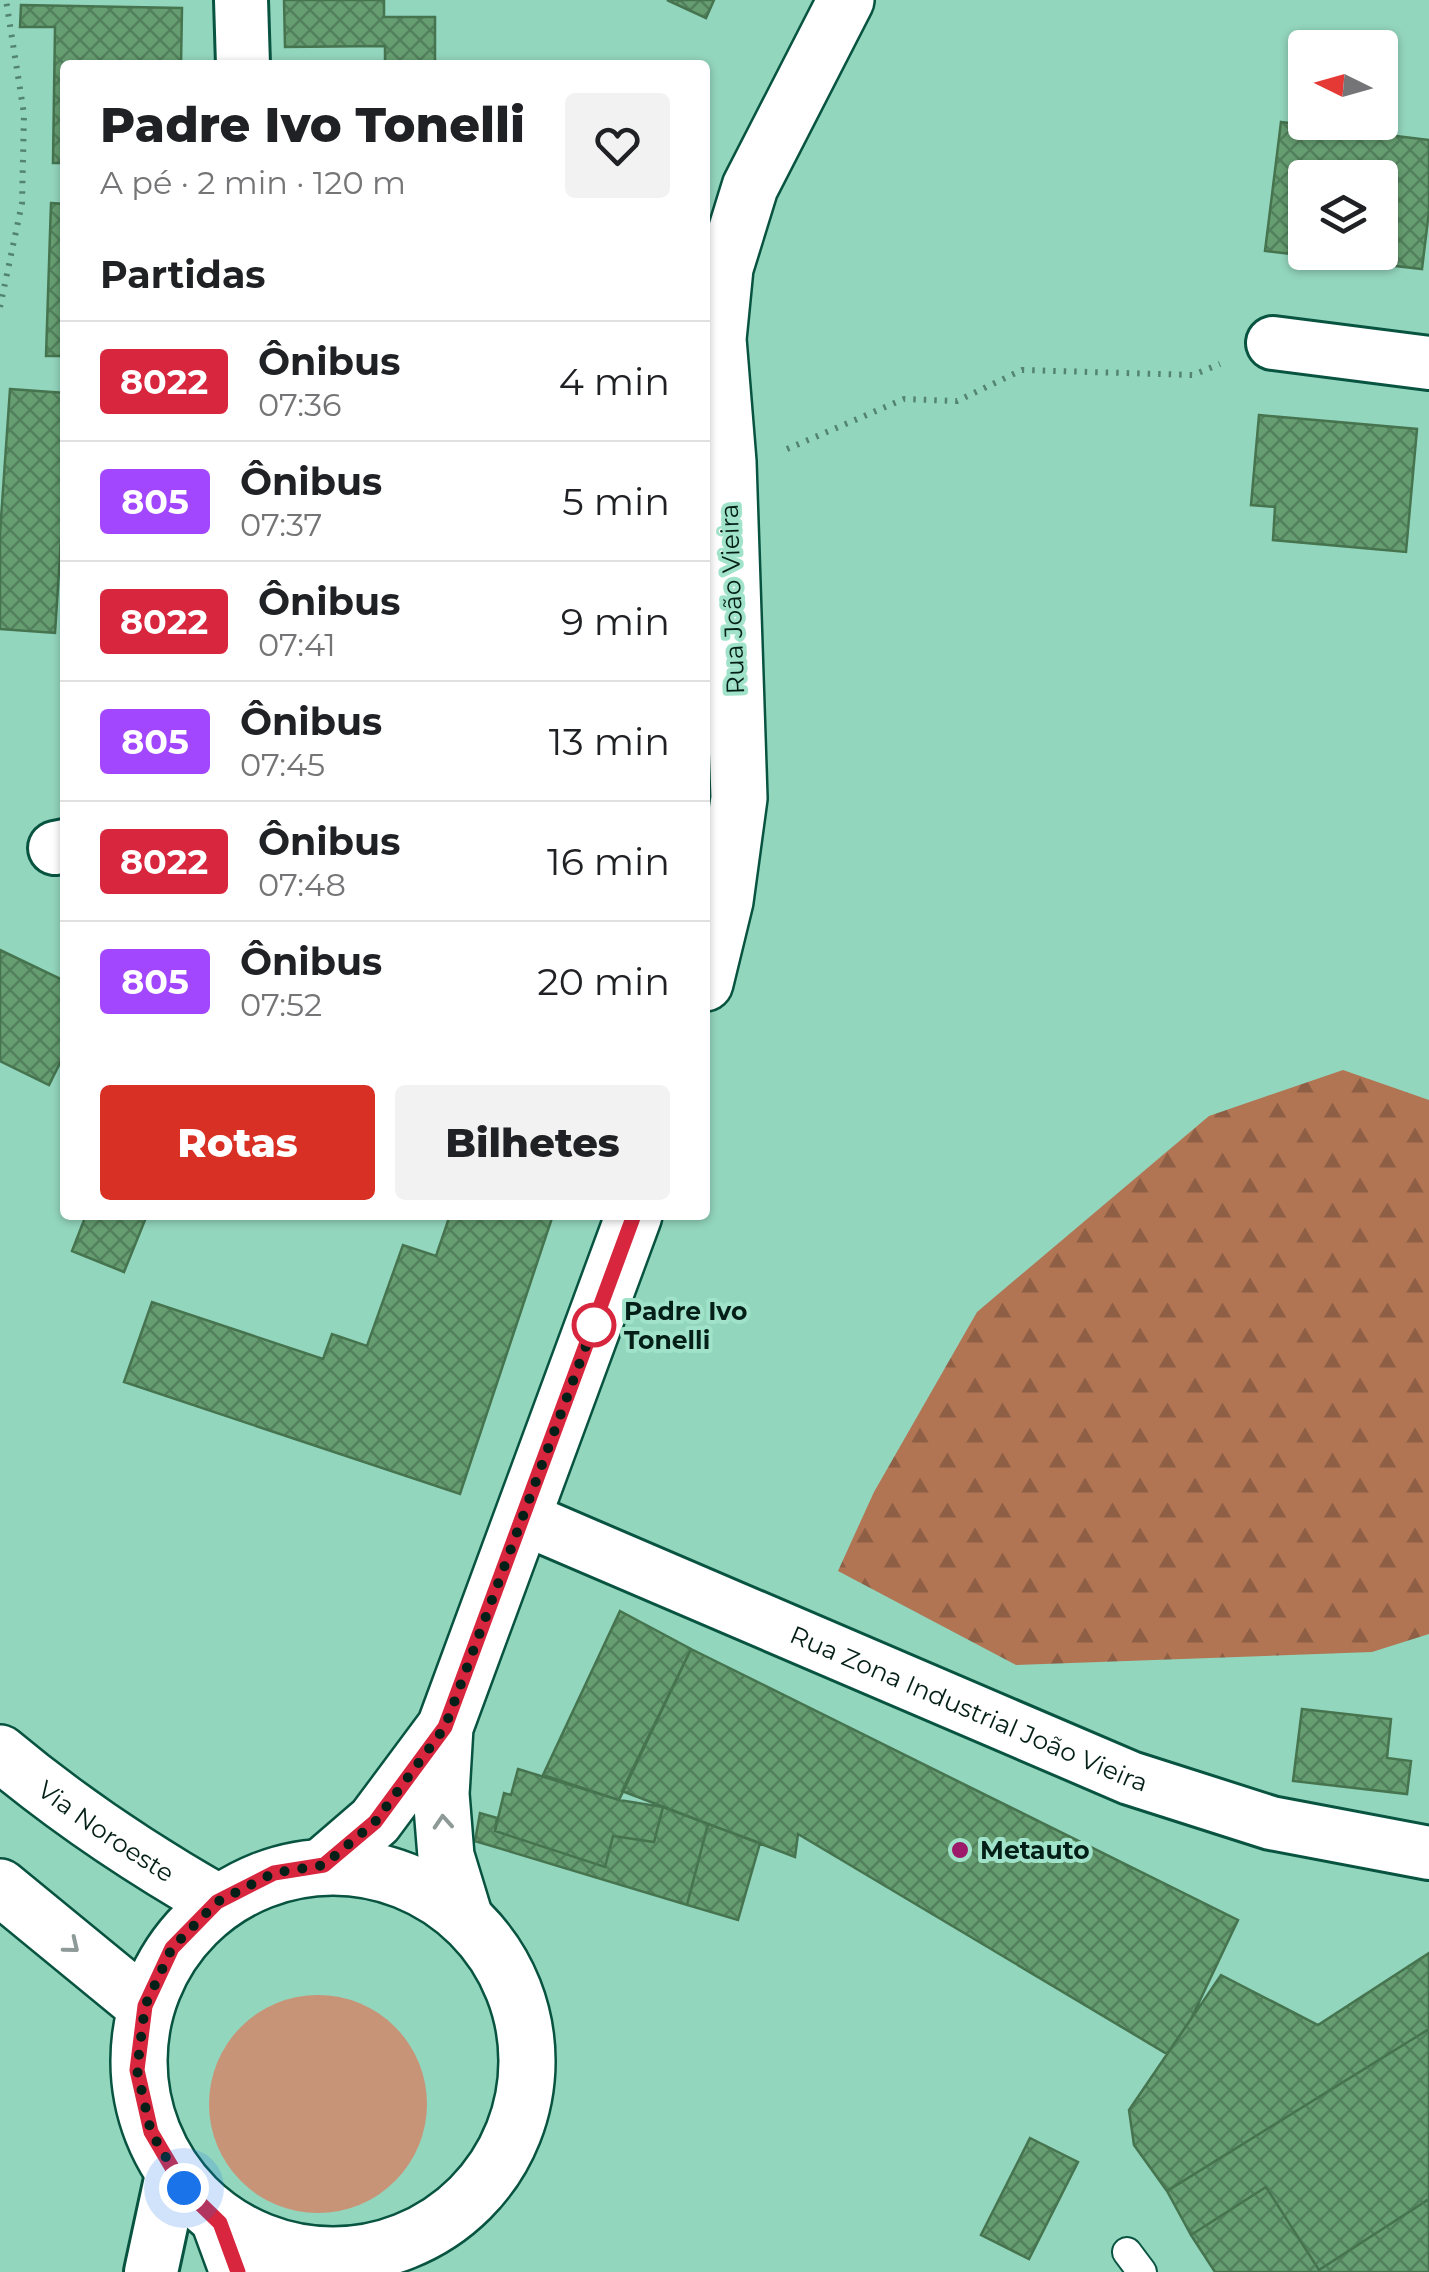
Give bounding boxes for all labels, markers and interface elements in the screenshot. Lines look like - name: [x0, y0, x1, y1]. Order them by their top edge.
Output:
- north arrow: [1288, 30, 1398, 140]
- map controls: [1288, 30, 1398, 270]
- button: heart: [565, 93, 670, 198]
- text: Padre Ivo Tonelli: [100, 96, 525, 154]
- button: layers: [1288, 160, 1398, 270]
- text: A pé · 2 min · 120 m: [100, 163, 406, 202]
- text: Partidas: [100, 251, 266, 298]
- text: Ônibus: [258, 338, 400, 385]
- text: 4 min: [559, 358, 670, 405]
- text: 8022: [120, 360, 208, 403]
- text: 07:36: [258, 385, 342, 424]
- text: Ônibus: [240, 458, 382, 505]
- text: 5 min: [562, 478, 670, 525]
- text: 805: [121, 480, 189, 523]
- street label: Rua João Vieira: [714, 503, 750, 695]
- text: 07:37: [240, 505, 322, 544]
- text: Ônibus: [258, 578, 400, 625]
- text: 9 min: [561, 598, 670, 645]
- text: 8022: [120, 600, 208, 643]
- text: 07:41: [258, 625, 336, 664]
- text: Ônibus: [240, 698, 382, 745]
- text: 13 min: [549, 718, 670, 765]
- text: 805: [121, 720, 189, 763]
- text: 07:45: [240, 745, 325, 784]
- text: Ônibus: [258, 818, 400, 865]
- text: 16 min: [547, 838, 670, 885]
- text: 8022: [120, 840, 208, 883]
- text: 07:48: [258, 865, 346, 904]
- text: Ônibus: [240, 938, 382, 985]
- text: 20 min: [537, 958, 670, 1005]
- text: 805: [121, 960, 189, 1003]
- text: 07:52: [240, 985, 322, 1024]
- button: Rotas: [100, 1085, 375, 1200]
- button: Bilhetes: [395, 1085, 670, 1200]
- place label: Padre Ivo Tonelli: [624, 1296, 747, 1355]
- marker: Padre Ivo Tonelli: [573, 1304, 615, 1346]
- street label: Rua Zona Industrial João Vieira: [786, 1619, 1151, 1798]
- street label: Via Noroeste: [32, 1774, 180, 1888]
- one-way arrow: [433, 1814, 454, 1830]
- place label: Metauto: [980, 1835, 1090, 1865]
- marker: Metauto: [949, 1839, 971, 1861]
- one-way arrow: [61, 1934, 79, 1952]
- your location: [159, 2163, 209, 2213]

